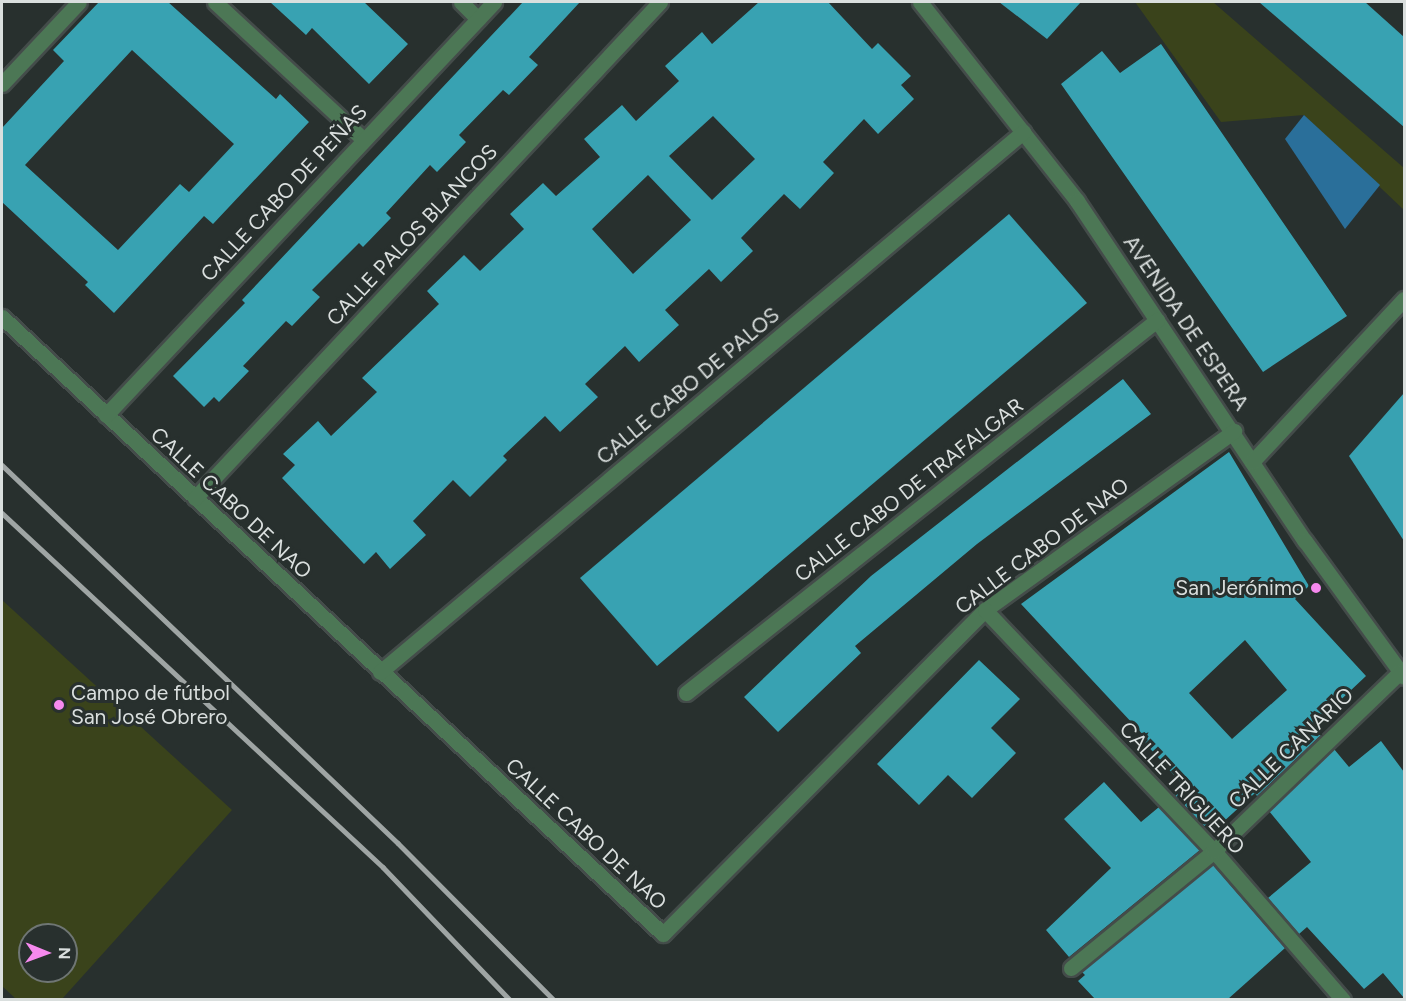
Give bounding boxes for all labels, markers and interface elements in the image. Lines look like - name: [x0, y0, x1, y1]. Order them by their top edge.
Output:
- street label: CALLE CABO DE PEÑAS: [195, 99, 373, 287]
- street label: CALLE PALOS BLANCOS: [321, 139, 503, 331]
- street label: AVENIDA DE ESPERA: [1118, 231, 1254, 415]
- street label: CALLE CABO DE PALOS: [592, 302, 784, 470]
- street label: CALLE CABO DE TRAFALGAR: [790, 393, 1028, 587]
- street label: CALLE CABO DE NAO: [145, 422, 317, 584]
- street label: CALLE CABO DE NAO: [950, 472, 1134, 620]
- place label: San Jerónimo: [1175, 575, 1304, 601]
- marker: San Jerónimo: [1309, 581, 1323, 595]
- place label: Campo de fútbol San José Obrero: [71, 680, 230, 730]
- street label: CALLE CANARIO: [1223, 682, 1359, 814]
- marker: Campo de fútbol San José Obrero: [52, 698, 66, 712]
- street label: CALLE TRIGUERO: [1114, 717, 1250, 859]
- street label: CALLE CABO DE NAO: [500, 753, 672, 915]
- north arrow: [18, 923, 78, 983]
- text: N: [55, 947, 74, 960]

